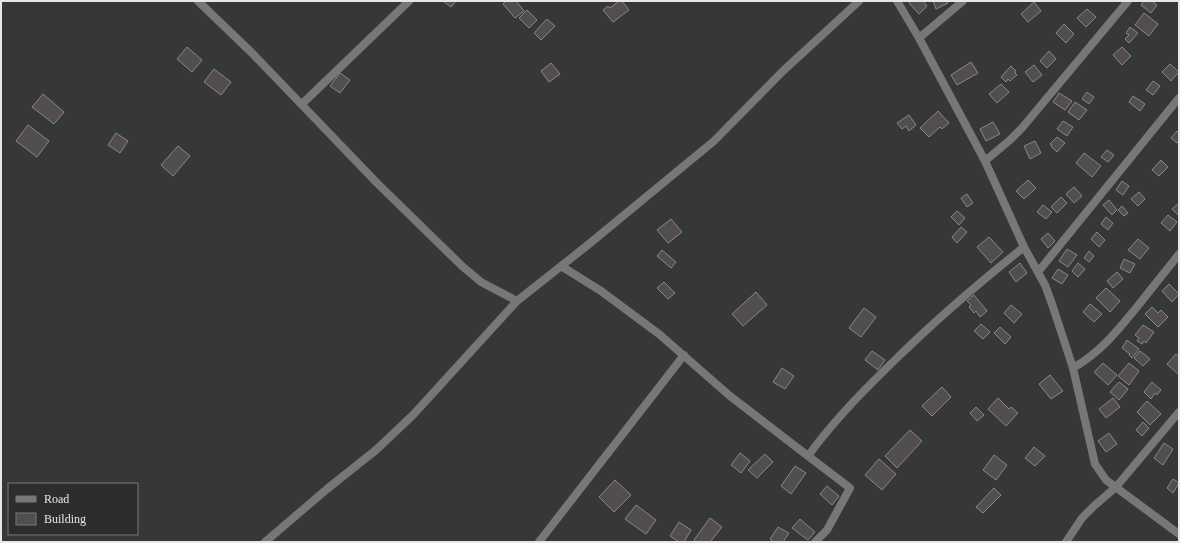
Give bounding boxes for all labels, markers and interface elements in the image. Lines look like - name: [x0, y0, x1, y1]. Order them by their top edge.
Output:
- legend: [8, 483, 138, 535]
- text: Road: [44, 492, 69, 506]
- text: Building: [44, 512, 86, 526]

